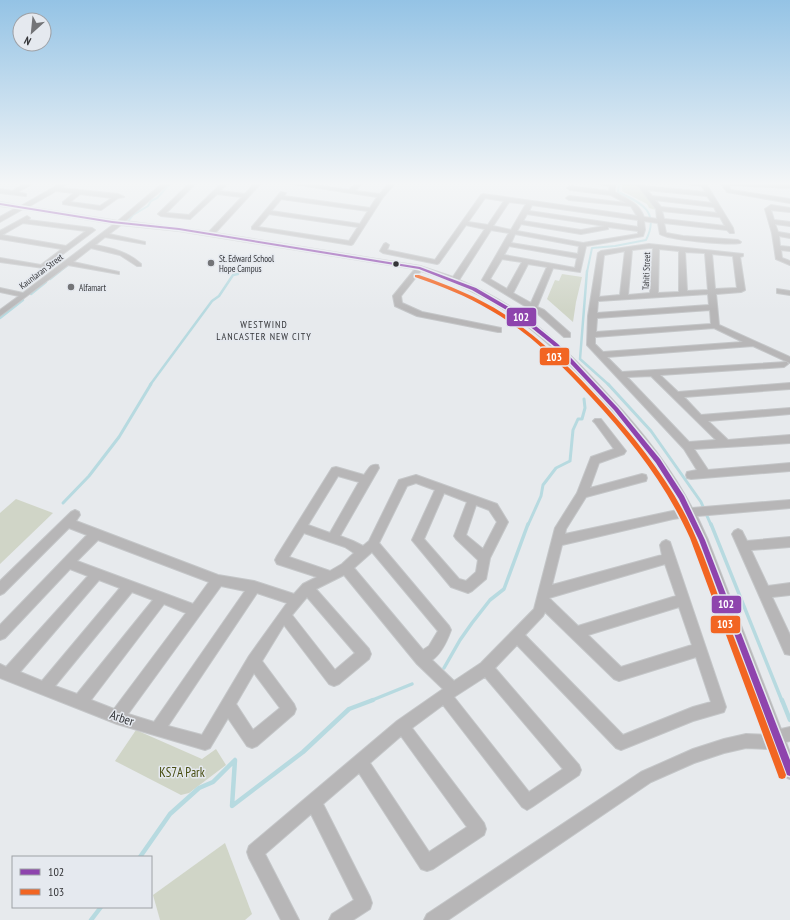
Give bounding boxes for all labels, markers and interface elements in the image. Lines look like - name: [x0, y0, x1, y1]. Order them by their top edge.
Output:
- north arrow: [12, 12, 52, 52]
- text: N: [22, 33, 33, 48]
- street label: Kaunlaran Street: [17, 251, 65, 291]
- street label: Tahiti Street: [640, 251, 652, 290]
- place label: St. Edward School Hope Campus: [219, 253, 275, 274]
- marker: St. Edward School Hope Campus: [206, 258, 216, 268]
- unlabelled marker: [391, 259, 401, 269]
- marker: Alfamart: [66, 282, 76, 292]
- place label: Alfamart: [79, 282, 106, 293]
- line badge: 102: [506, 307, 537, 327]
- text: 102: [513, 310, 529, 324]
- district label: WESTWIND LANCASTER NEW CITY: [216, 318, 312, 343]
- line badge: 103: [539, 347, 570, 366]
- text: 103: [546, 350, 562, 364]
- line badge: 102: [711, 595, 742, 614]
- text: 102: [718, 597, 734, 611]
- line badge: 103: [710, 615, 741, 634]
- text: 103: [717, 617, 733, 631]
- street label: Arber: [108, 706, 137, 730]
- park label: KS7A Park: [159, 764, 205, 781]
- legend: [12, 856, 152, 908]
- text: 102: [48, 864, 64, 879]
- text: 103: [48, 884, 64, 899]

